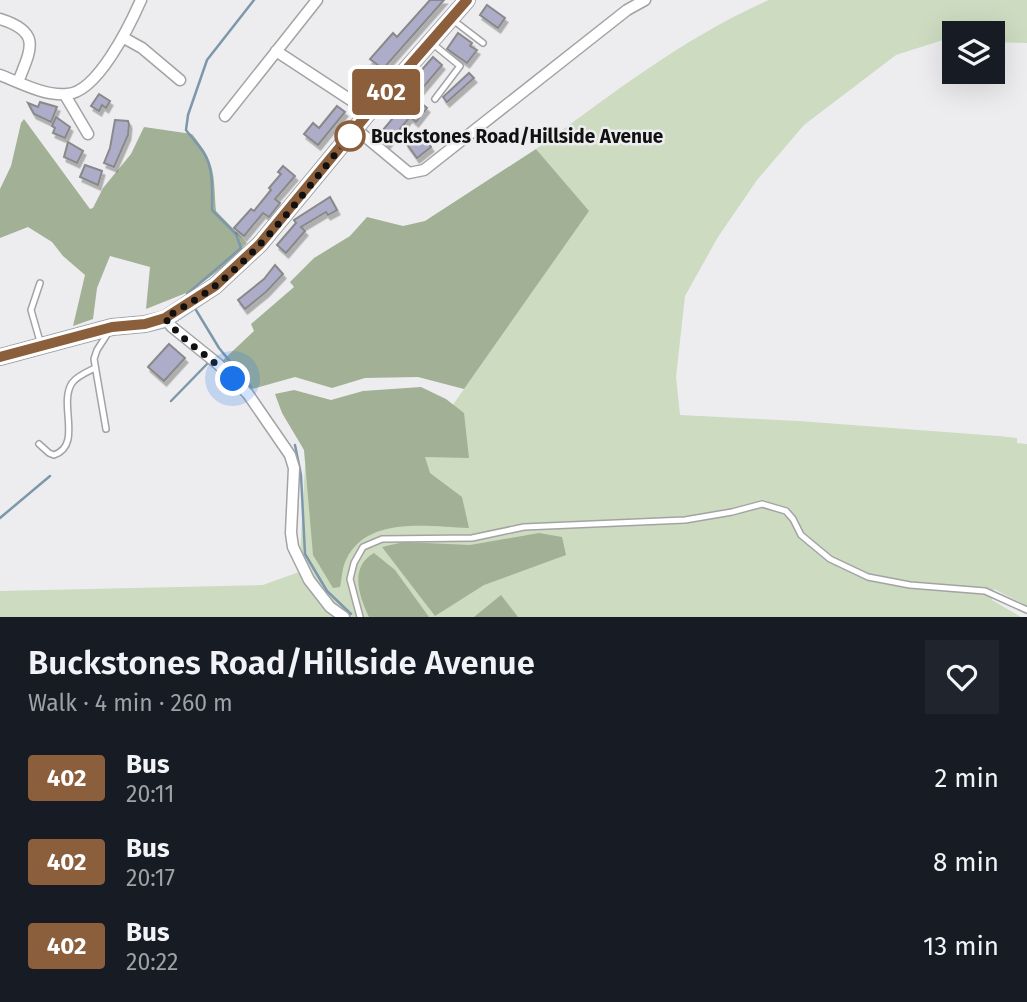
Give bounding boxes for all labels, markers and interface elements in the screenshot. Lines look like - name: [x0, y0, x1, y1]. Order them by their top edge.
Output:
- map controls: [942, 21, 1005, 84]
- button: layers: [942, 21, 1005, 84]
- line badge: 402: [346, 69, 426, 115]
- text: 402: [366, 78, 406, 106]
- marker: Buckstones Road/Hillside Avenue: [335, 121, 365, 151]
- place label: Buckstones Road/Hillside Avenue: [371, 125, 663, 148]
- your location: [215, 361, 250, 396]
- button: heart: [925, 640, 999, 714]
- text: Buckstones Road/Hillside Avenue: [28, 643, 535, 683]
- text: Walk · 4 min · 260 m: [28, 689, 233, 717]
- text: Bus: [126, 749, 169, 780]
- text: 2 min: [934, 763, 999, 794]
- text: 402: [47, 764, 86, 792]
- text: 20:11: [126, 780, 174, 808]
- text: Bus: [126, 833, 169, 864]
- text: 8 min: [933, 847, 999, 878]
- text: 402: [47, 848, 86, 876]
- text: 20:17: [126, 864, 175, 892]
- text: Bus: [126, 917, 169, 948]
- text: 13 min: [923, 931, 999, 962]
- text: 402: [47, 932, 86, 960]
- text: 20:22: [126, 948, 179, 976]

